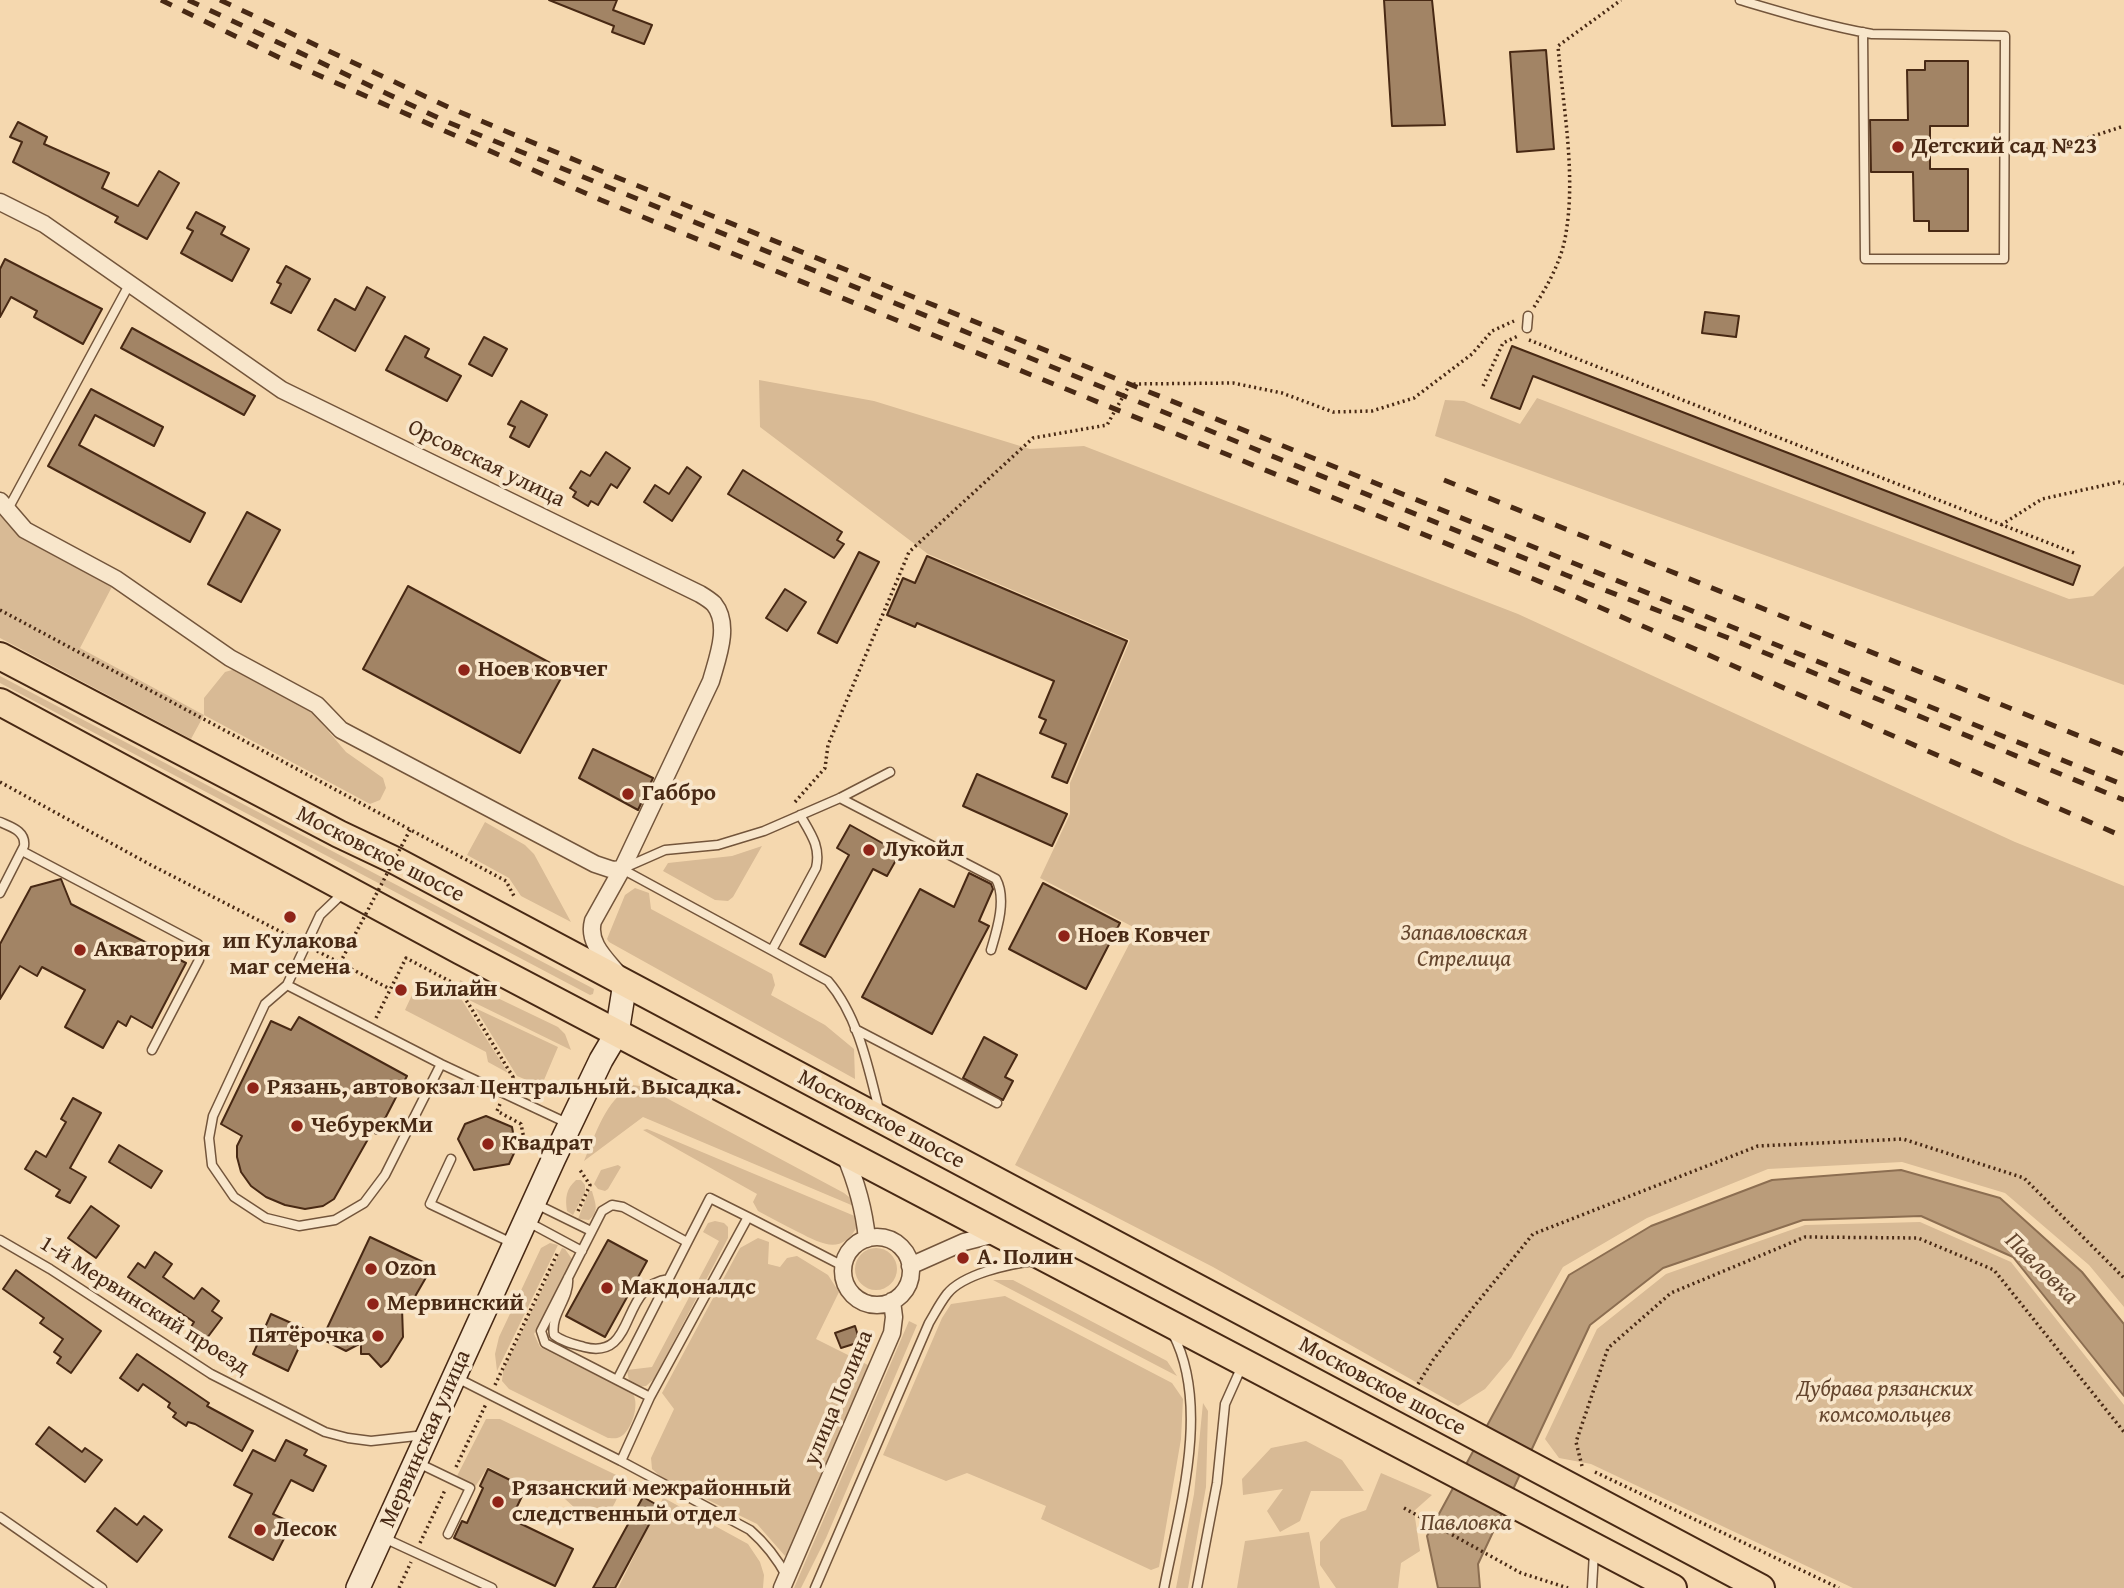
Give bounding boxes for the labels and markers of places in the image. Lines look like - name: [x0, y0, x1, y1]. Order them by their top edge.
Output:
- place label: Детский сад №23: [1912, 133, 2097, 161]
- marker: Детский сад №23: [1890, 139, 1906, 155]
- place label: Ноев ковчег: [478, 656, 607, 684]
- marker: Ноев ковчег: [456, 662, 472, 678]
- place label: Габбро: [642, 780, 716, 808]
- marker: Габбро: [620, 786, 636, 802]
- place label: Лукойл: [883, 836, 964, 864]
- marker: Лукойл: [861, 842, 877, 858]
- marker: ип Кулакова маг семена: [282, 909, 298, 925]
- place label: Ноев Ковчег: [1078, 922, 1209, 950]
- place label: ип Кулакова маг семена: [222, 928, 358, 982]
- marker: Ноев Ковчег: [1056, 928, 1072, 944]
- place label: Акватория: [94, 936, 210, 964]
- marker: Акватория: [72, 942, 88, 958]
- place label: Билайн: [415, 976, 497, 1004]
- marker: Билайн: [393, 982, 409, 998]
- place label: Рязань, автовокзал Центральный. Высадка.: [267, 1074, 742, 1102]
- marker: Рязань, автовокзал Центральный. Высадка.: [245, 1080, 261, 1096]
- place label: ЧебурекМи: [311, 1112, 433, 1140]
- marker: ЧебурекМи: [289, 1118, 305, 1134]
- place label: Квадрат: [502, 1130, 592, 1158]
- marker: Квадрат: [480, 1136, 496, 1152]
- place label: А. Полин: [977, 1244, 1073, 1272]
- marker: А. Полин: [955, 1250, 971, 1266]
- place label: Ozon: [385, 1255, 436, 1283]
- marker: Ozon: [363, 1261, 379, 1277]
- place label: Макдоналдс: [621, 1274, 756, 1302]
- marker: Макдоналдс: [599, 1280, 615, 1296]
- place label: Мервинский: [387, 1290, 524, 1318]
- marker: Мервинский: [365, 1296, 381, 1312]
- place label: Пятёрочка: [249, 1322, 364, 1350]
- marker: Пятёрочка: [370, 1328, 386, 1344]
- place label: Рязанский межрайонный следственный отдел: [512, 1475, 791, 1529]
- marker: Рязанский межрайонный следственный отдел: [490, 1494, 506, 1510]
- place label: Лесок: [274, 1516, 337, 1544]
- marker: Лесок: [252, 1522, 268, 1538]

